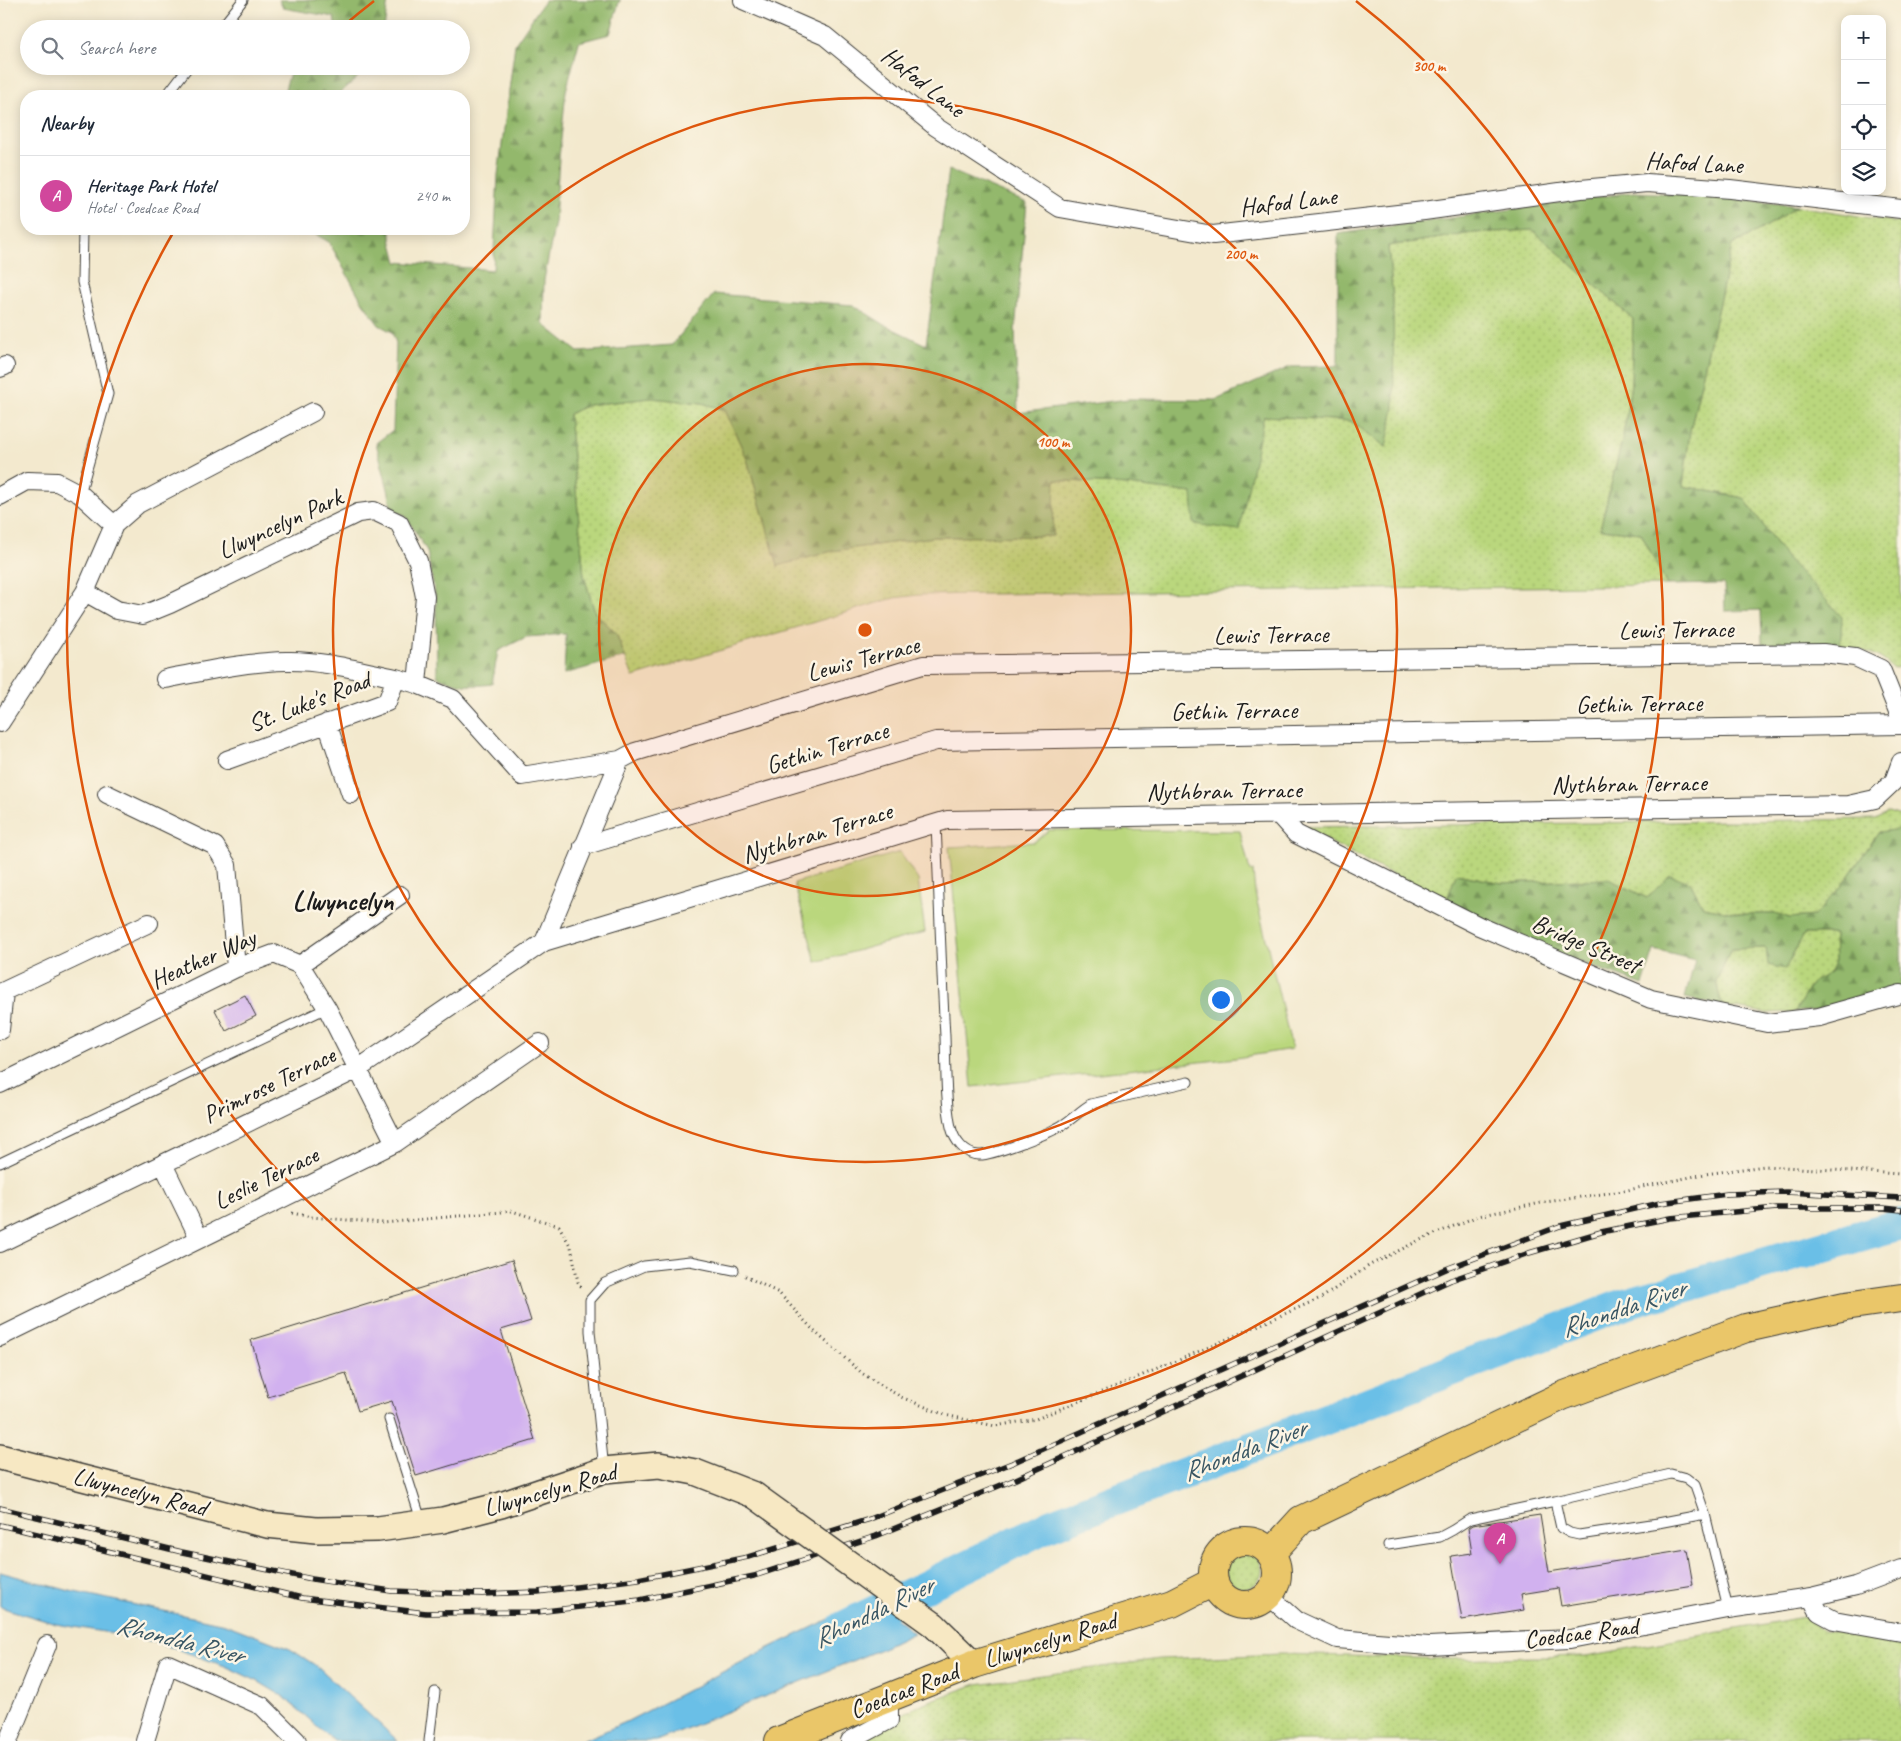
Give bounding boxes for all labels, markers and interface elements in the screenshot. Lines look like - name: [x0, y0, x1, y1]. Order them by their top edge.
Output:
- map controls: [1841, 15, 1886, 195]
- button: +: [1841, 15, 1886, 60]
- search box: [20, 20, 470, 75]
- icon: search: [38, 34, 66, 62]
- text: Search here: [78, 36, 155, 60]
- street label: Hafod Lane: [875, 39, 973, 126]
- text: 300 m: [1413, 57, 1447, 76]
- button: −: [1841, 60, 1886, 105]
- button: locate: [1841, 105, 1886, 150]
- text: Nearby: [40, 110, 93, 136]
- street label: Hafod Lane: [1645, 144, 1745, 182]
- button: layers: [1841, 150, 1886, 195]
- text: Heritage Park Hotel: [87, 174, 215, 198]
- street label: Hafod Lane: [1238, 180, 1340, 224]
- text: A: [52, 186, 60, 206]
- text: 240 m: [416, 186, 450, 206]
- text: Hotel · Coedcae Road: [87, 198, 198, 218]
- text: 200 m: [1225, 245, 1259, 264]
- text: 100 m: [1037, 433, 1071, 452]
- street label: Llwyncelyn Park: [213, 481, 349, 567]
- street label: Lewis Terrace: [1618, 613, 1736, 647]
- street label: Lewis Terrace: [1213, 618, 1331, 652]
- centre of rings: [856, 621, 874, 639]
- street label: Lewis Terrace: [803, 628, 924, 689]
- street label: St. Luke's Road: [244, 663, 378, 740]
- street label: Gethin Terrace: [1576, 687, 1704, 721]
- street label: Gethin Terrace: [1171, 694, 1299, 728]
- street label: Gethin Terrace: [762, 714, 894, 782]
- street label: Nythbran Terrace: [1551, 767, 1709, 801]
- street label: Nythbran Terrace: [1146, 774, 1304, 808]
- street label: Nythbran Terrace: [738, 794, 898, 871]
- district label: Llwyncelyn: [293, 883, 395, 918]
- street label: Bridge Street: [1527, 907, 1648, 982]
- street label: Heather Way: [145, 921, 263, 996]
- your location: [1208, 987, 1234, 1013]
- street label: Primrose Terrace: [197, 1038, 342, 1131]
- street label: Leslie Terrace: [208, 1138, 325, 1217]
- water label: Rhondda River: [1556, 1270, 1694, 1345]
- water label: Rhondda River: [1178, 1410, 1315, 1489]
- street label: Llwyncelyn Road: [480, 1455, 623, 1524]
- street label: Llwyncelyn Road: [70, 1460, 213, 1525]
- pin: A: [1484, 1523, 1516, 1564]
- water label: Rhondda River: [808, 1567, 943, 1655]
- street label: Llwyncelyn Road: [980, 1604, 1123, 1675]
- water label: Rhondda River: [113, 1608, 251, 1673]
- street label: Coedcae Road: [1523, 1610, 1644, 1656]
- street label: Coedcae Road: [845, 1654, 967, 1726]

